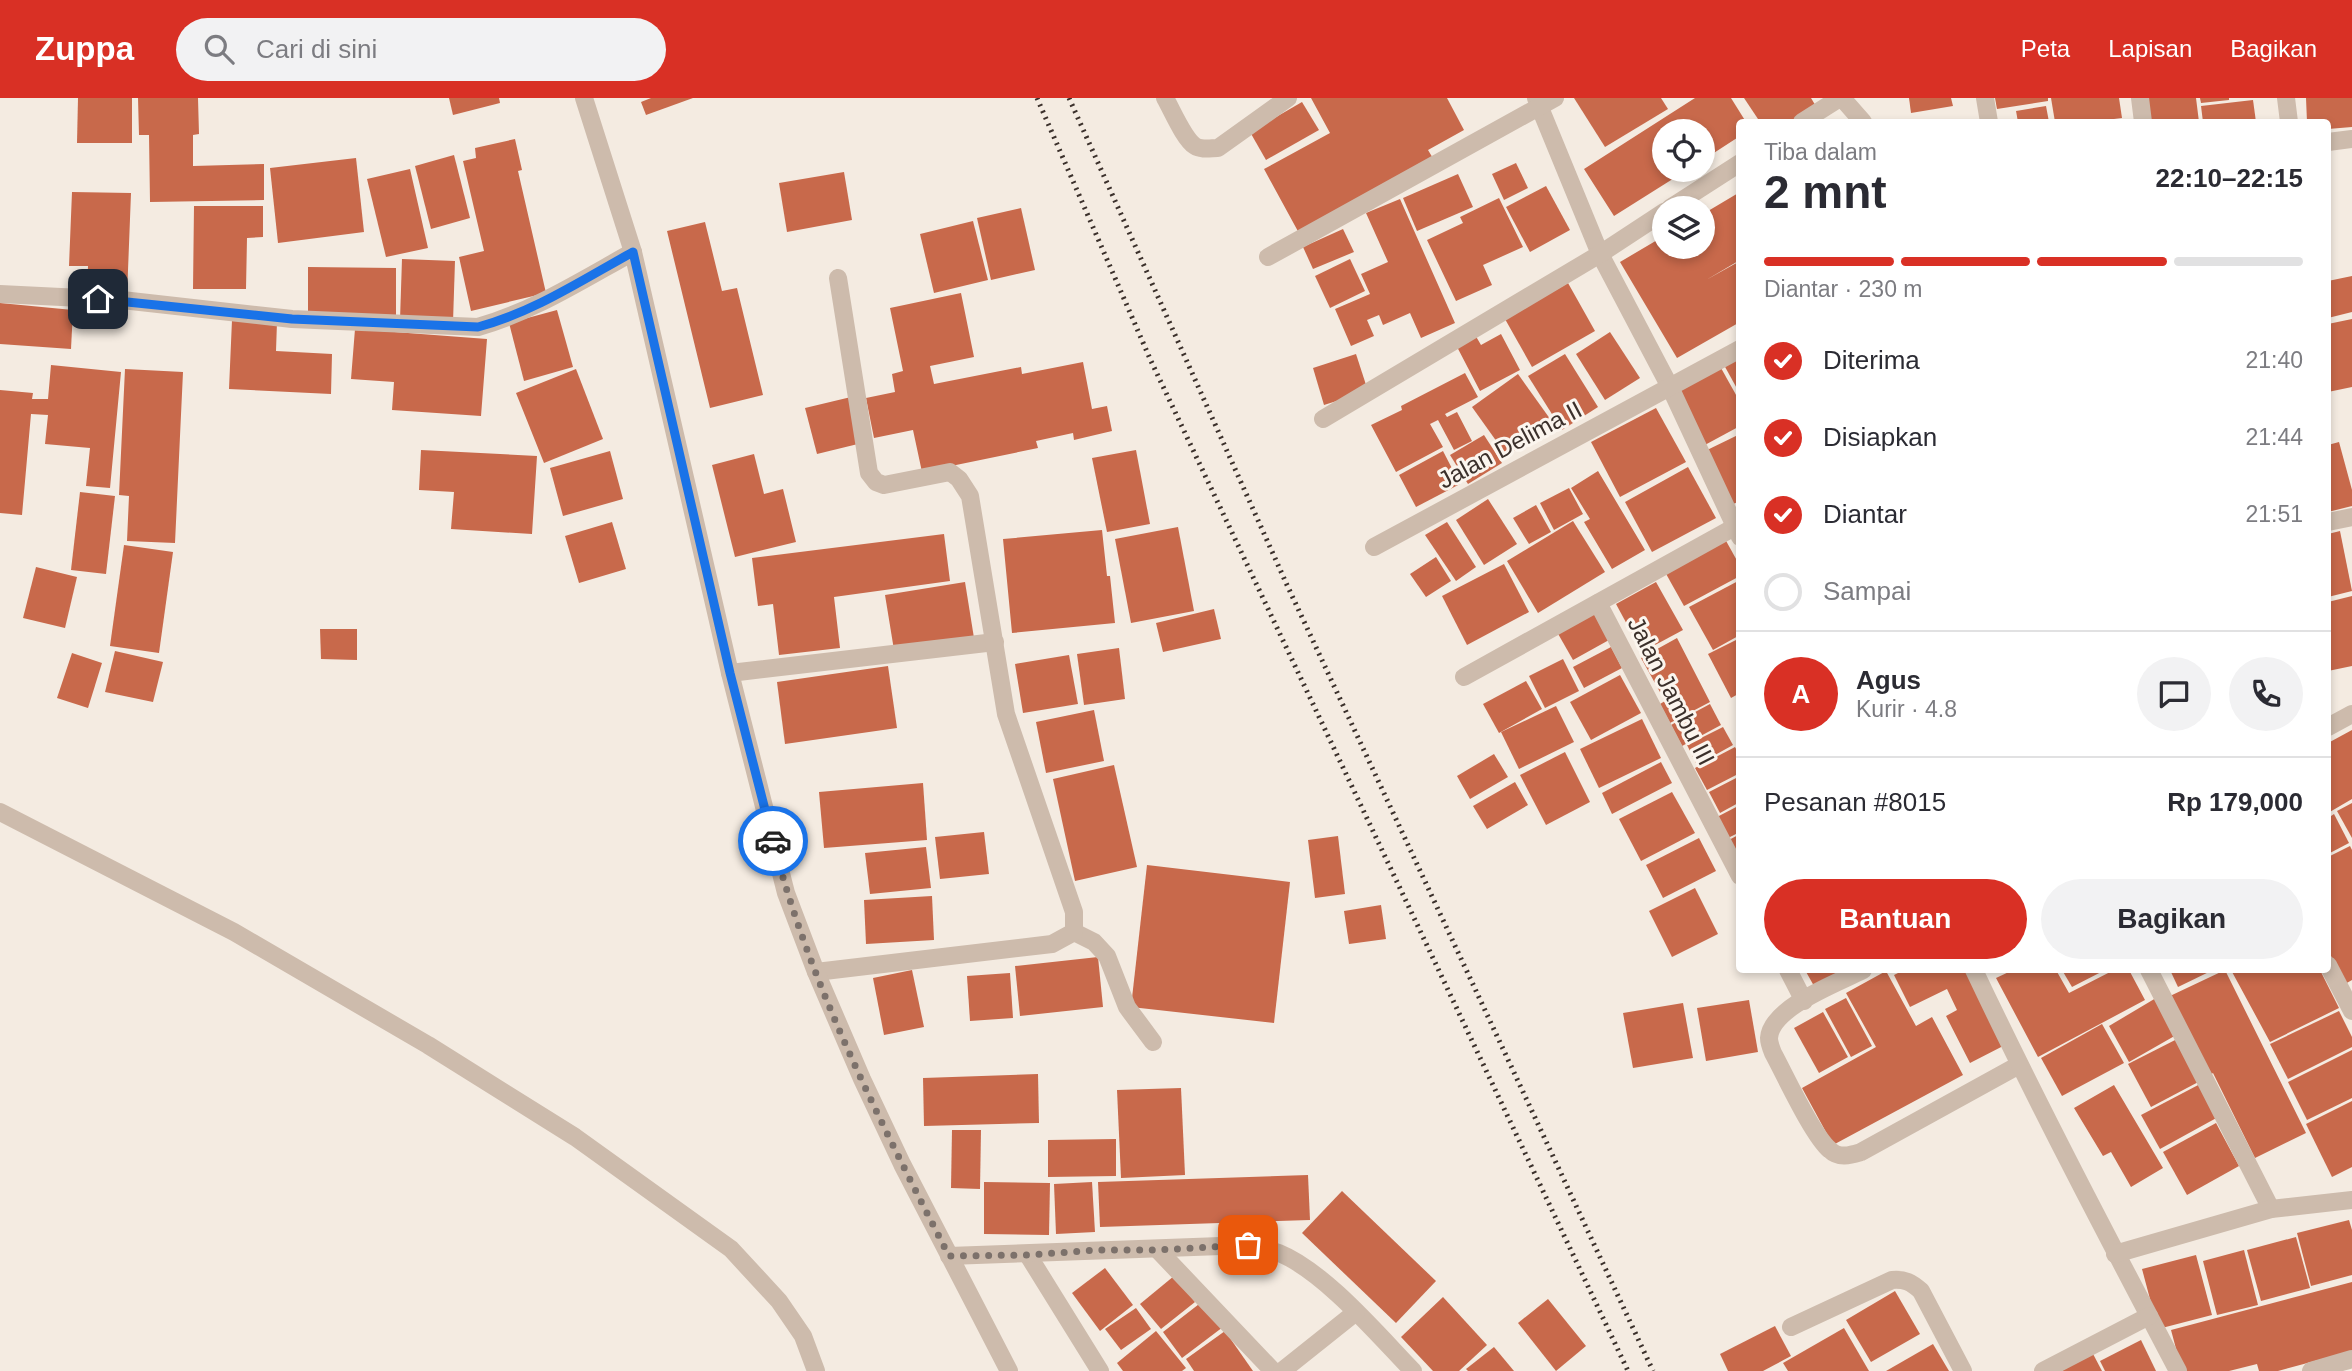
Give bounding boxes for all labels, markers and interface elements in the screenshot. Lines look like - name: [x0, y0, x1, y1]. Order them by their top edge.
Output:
- search box: [176, 18, 666, 81]
- text: Zuppa: [35, 30, 134, 67]
- icon: search: [200, 30, 238, 68]
- text: Cari di sini: [256, 34, 377, 64]
- text: Peta: [2021, 35, 2070, 62]
- text: Lapisan: [2108, 35, 2192, 62]
- text: Bagikan: [2230, 35, 2317, 62]
- map controls: [1652, 119, 1715, 259]
- button: locate: [1652, 119, 1715, 182]
- text: Tiba dalam: [1764, 139, 1877, 165]
- text: 22:10–22:15: [2156, 163, 2303, 193]
- text: 2 mnt: [1764, 166, 1887, 218]
- button: layers: [1652, 196, 1715, 259]
- pin: [68, 269, 128, 329]
- text: Diantar · 230 m: [1764, 276, 1923, 302]
- icon: home: [79, 280, 117, 318]
- icon: check: [1764, 342, 1802, 380]
- text: Diterima: [1823, 345, 1920, 375]
- text: 21:40: [2245, 347, 2303, 373]
- street label: Jalan Delima II: [1433, 395, 1586, 494]
- icon: check: [1764, 419, 1802, 457]
- text: Disiapkan: [1823, 422, 1937, 452]
- text: 21:44: [2245, 424, 2303, 450]
- icon: check: [1764, 496, 1802, 534]
- text: Diantar: [1823, 499, 1907, 529]
- text: 21:51: [2245, 501, 2303, 527]
- text: Sampai: [1823, 576, 1911, 606]
- street label: Jalan Jambu III: [1622, 612, 1720, 769]
- button: chat: [2137, 657, 2211, 731]
- button: phone: [2229, 657, 2303, 731]
- text: Agus: [1856, 665, 1921, 695]
- text: A: [1792, 679, 1810, 709]
- text: Kurir · 4.8: [1856, 696, 1957, 722]
- text: Pesanan #8015: [1764, 787, 1946, 817]
- text: Rp 179,000: [2167, 787, 2303, 817]
- courier: [738, 806, 808, 876]
- icon: car: [754, 822, 792, 860]
- button: Bantuan: [1764, 879, 2027, 959]
- button: Bagikan: [2041, 879, 2303, 959]
- pin: [1218, 1215, 1278, 1275]
- icon: bag: [1229, 1226, 1267, 1264]

